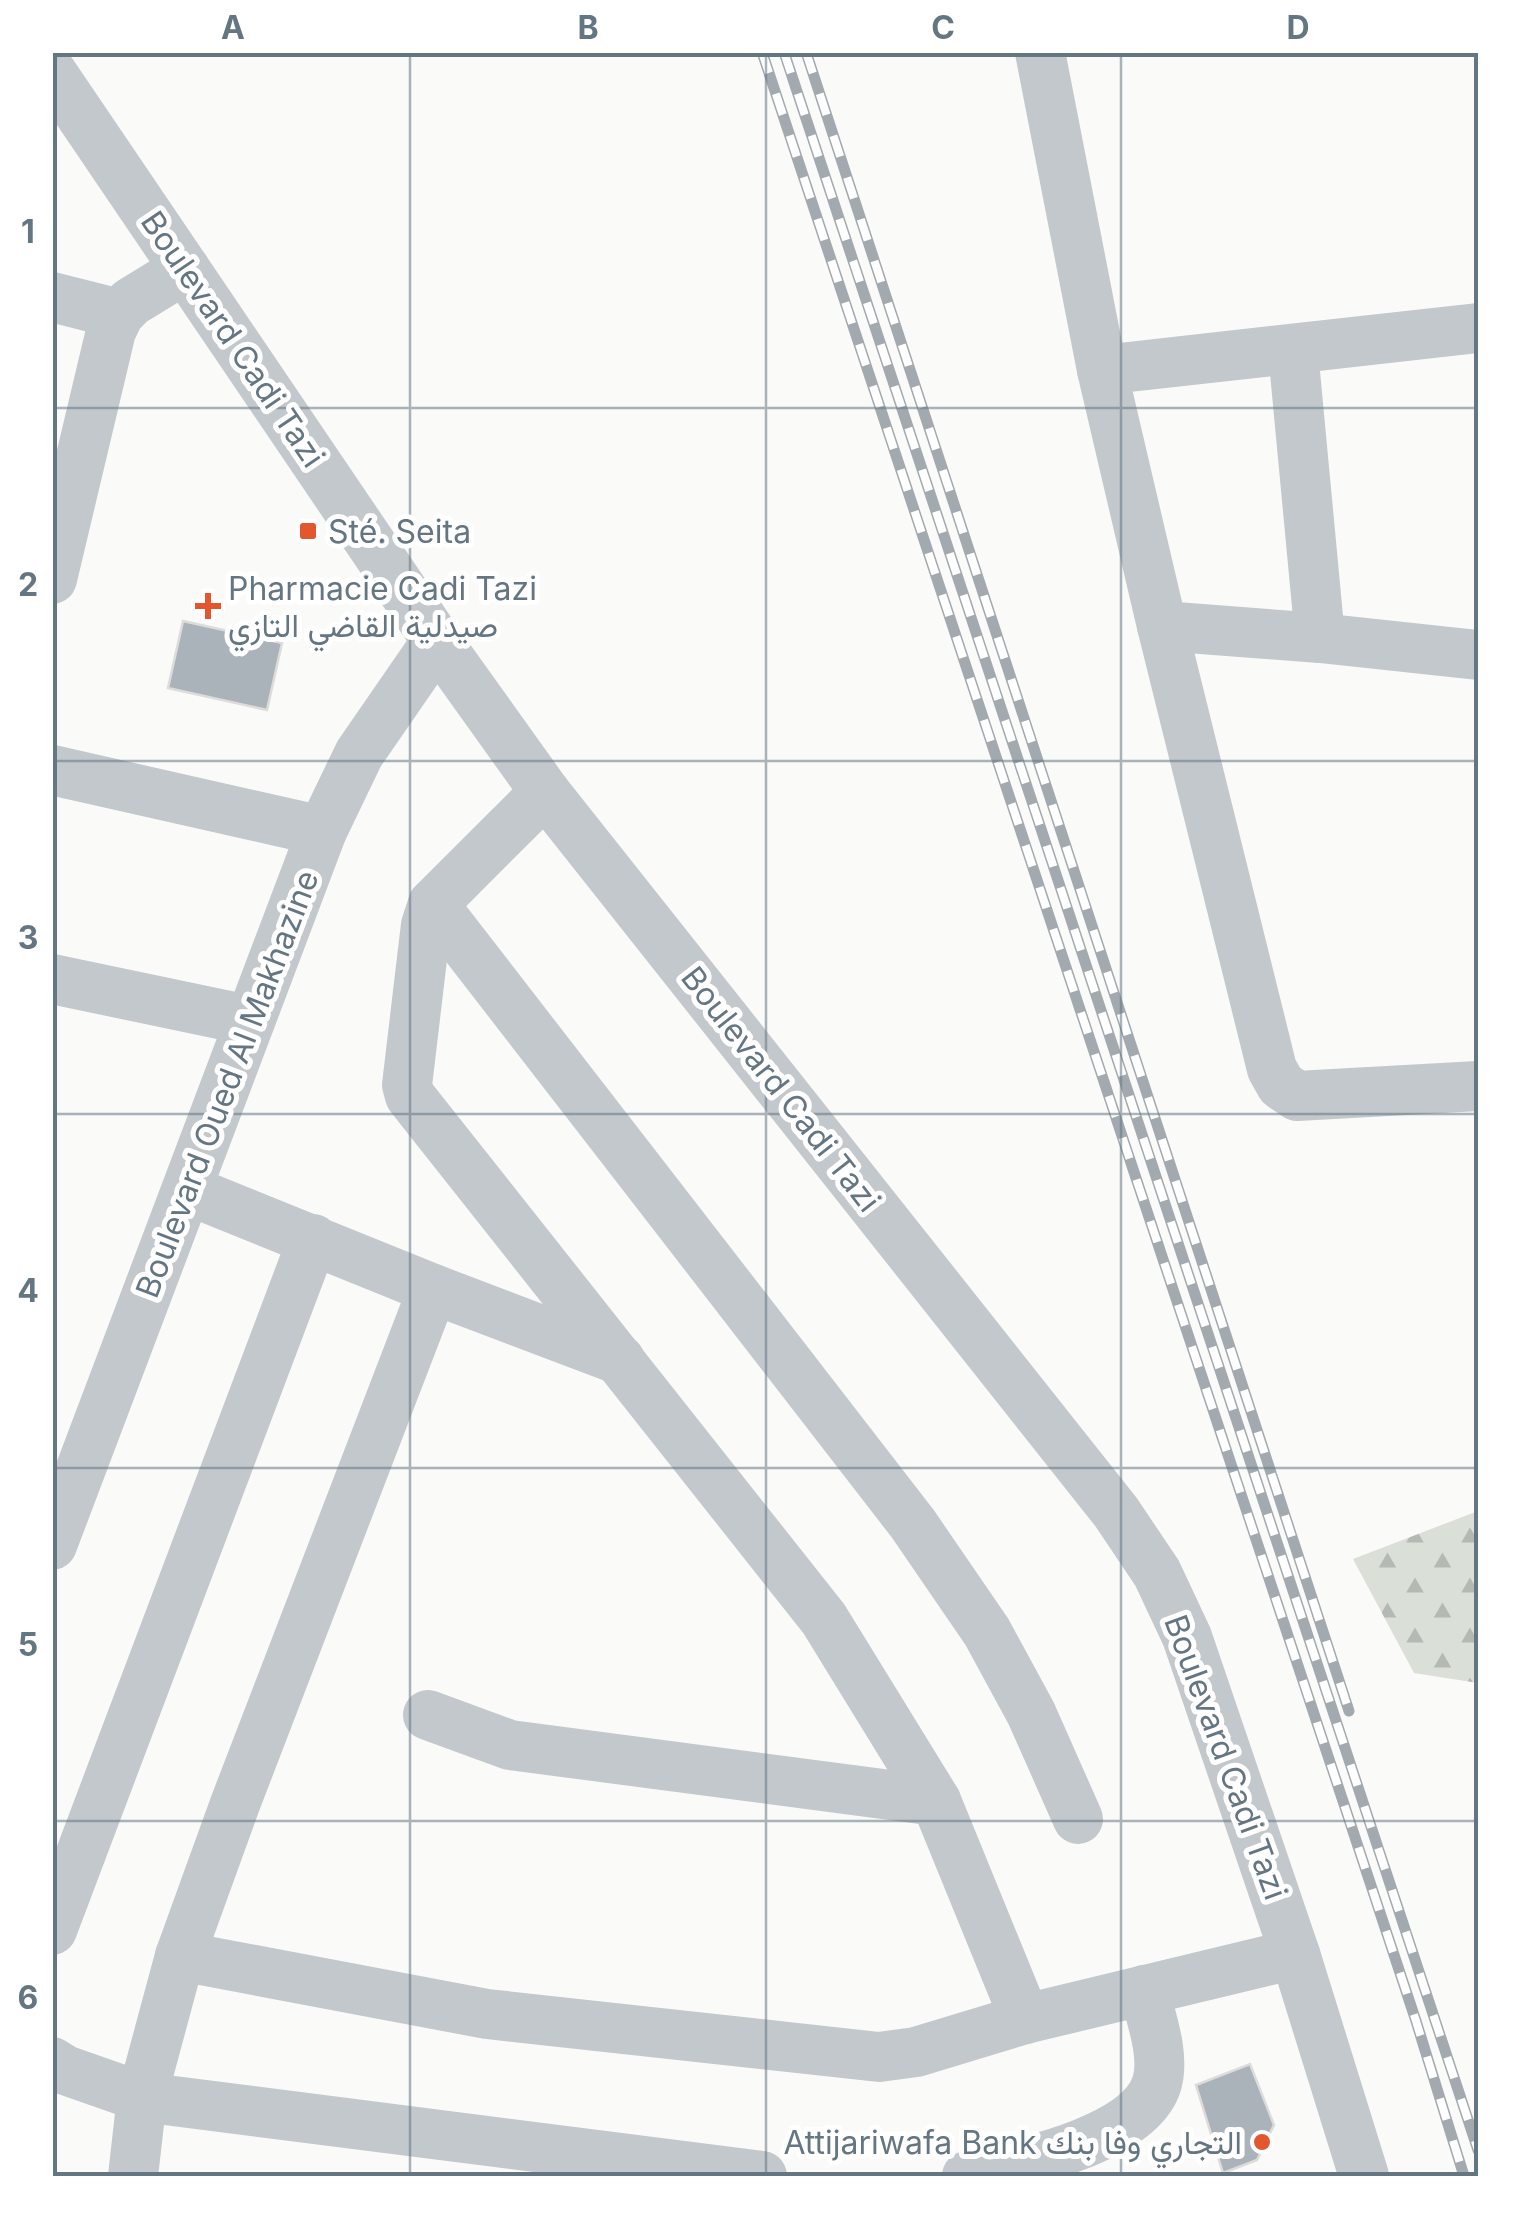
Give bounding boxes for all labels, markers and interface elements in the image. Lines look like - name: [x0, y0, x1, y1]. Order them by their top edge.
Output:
- text: A: [221, 8, 245, 47]
- text: B: [577, 8, 599, 47]
- text: C: [931, 8, 955, 47]
- text: D: [1286, 8, 1310, 47]
- street label: Boulevard Cadi Tazi: [133, 204, 333, 474]
- text: 1: [21, 212, 35, 251]
- place label: Sté. Seita: [328, 512, 471, 551]
- marker: Sté. Seita: [297, 520, 319, 542]
- text: 2: [18, 565, 38, 604]
- place label: Pharmacie Cadi Tazi صيدلية القاضي التازي: [228, 569, 537, 652]
- marker: Pharmacie Cadi Tazi صيدلية القاضي التازي: [197, 595, 219, 617]
- street label: Boulevard Oued Al Makhazine: [127, 865, 327, 1303]
- text: 3: [18, 918, 38, 957]
- street label: Boulevard Cadi Tazi: [673, 959, 889, 1219]
- text: 4: [17, 1271, 39, 1310]
- street label: Boulevard Cadi Tazi: [1156, 1609, 1296, 1905]
- text: 5: [18, 1625, 38, 1664]
- text: 6: [18, 1978, 38, 2017]
- place label: Attijariwafa Bank التجاري وفا بنك: [783, 2123, 1242, 2169]
- marker: Attijariwafa Bank التجاري وفا بنك: [1251, 2131, 1273, 2153]

